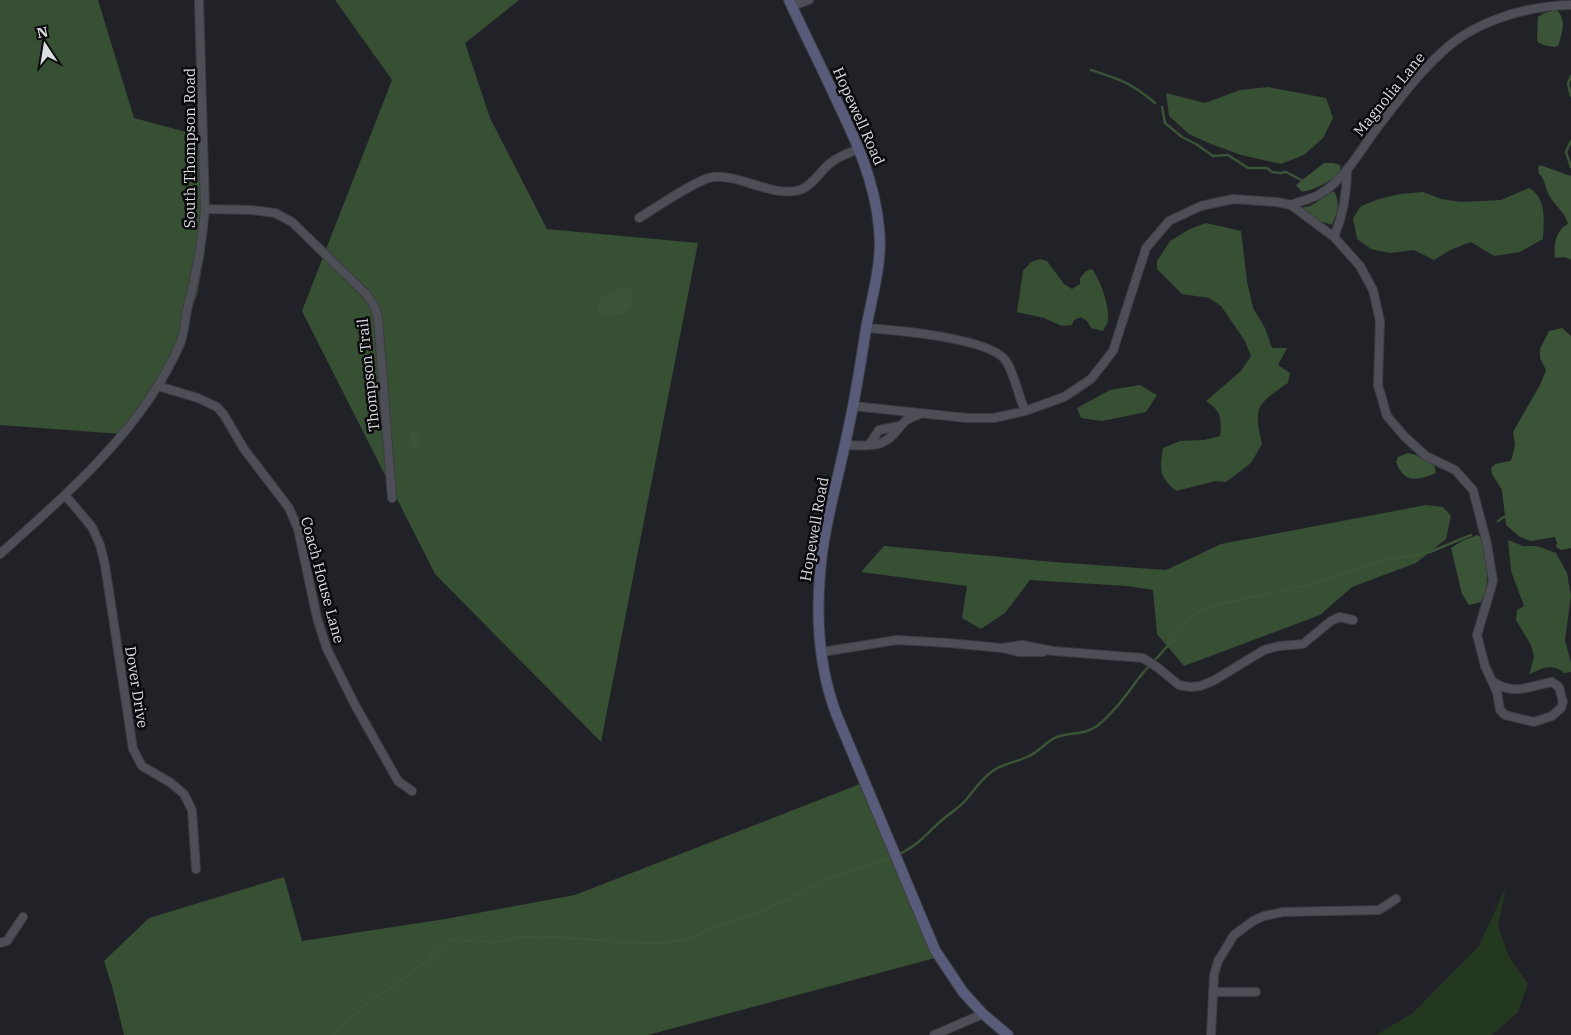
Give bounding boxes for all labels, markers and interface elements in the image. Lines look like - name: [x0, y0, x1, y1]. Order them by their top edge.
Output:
- north arrow: [20, 20, 70, 70]
- text: N: [35, 22, 50, 42]
- street label: Magnolia Lane: [1349, 48, 1429, 140]
- street label: Hopewell Road: [829, 64, 889, 168]
- street label: South Thompson Road: [180, 68, 199, 228]
- street label: Thompson Trail: [353, 318, 383, 432]
- street label: Hopewell Road: [795, 475, 833, 583]
- street label: Coach House Lane: [297, 515, 349, 645]
- street label: Dover Drive: [121, 645, 153, 729]

